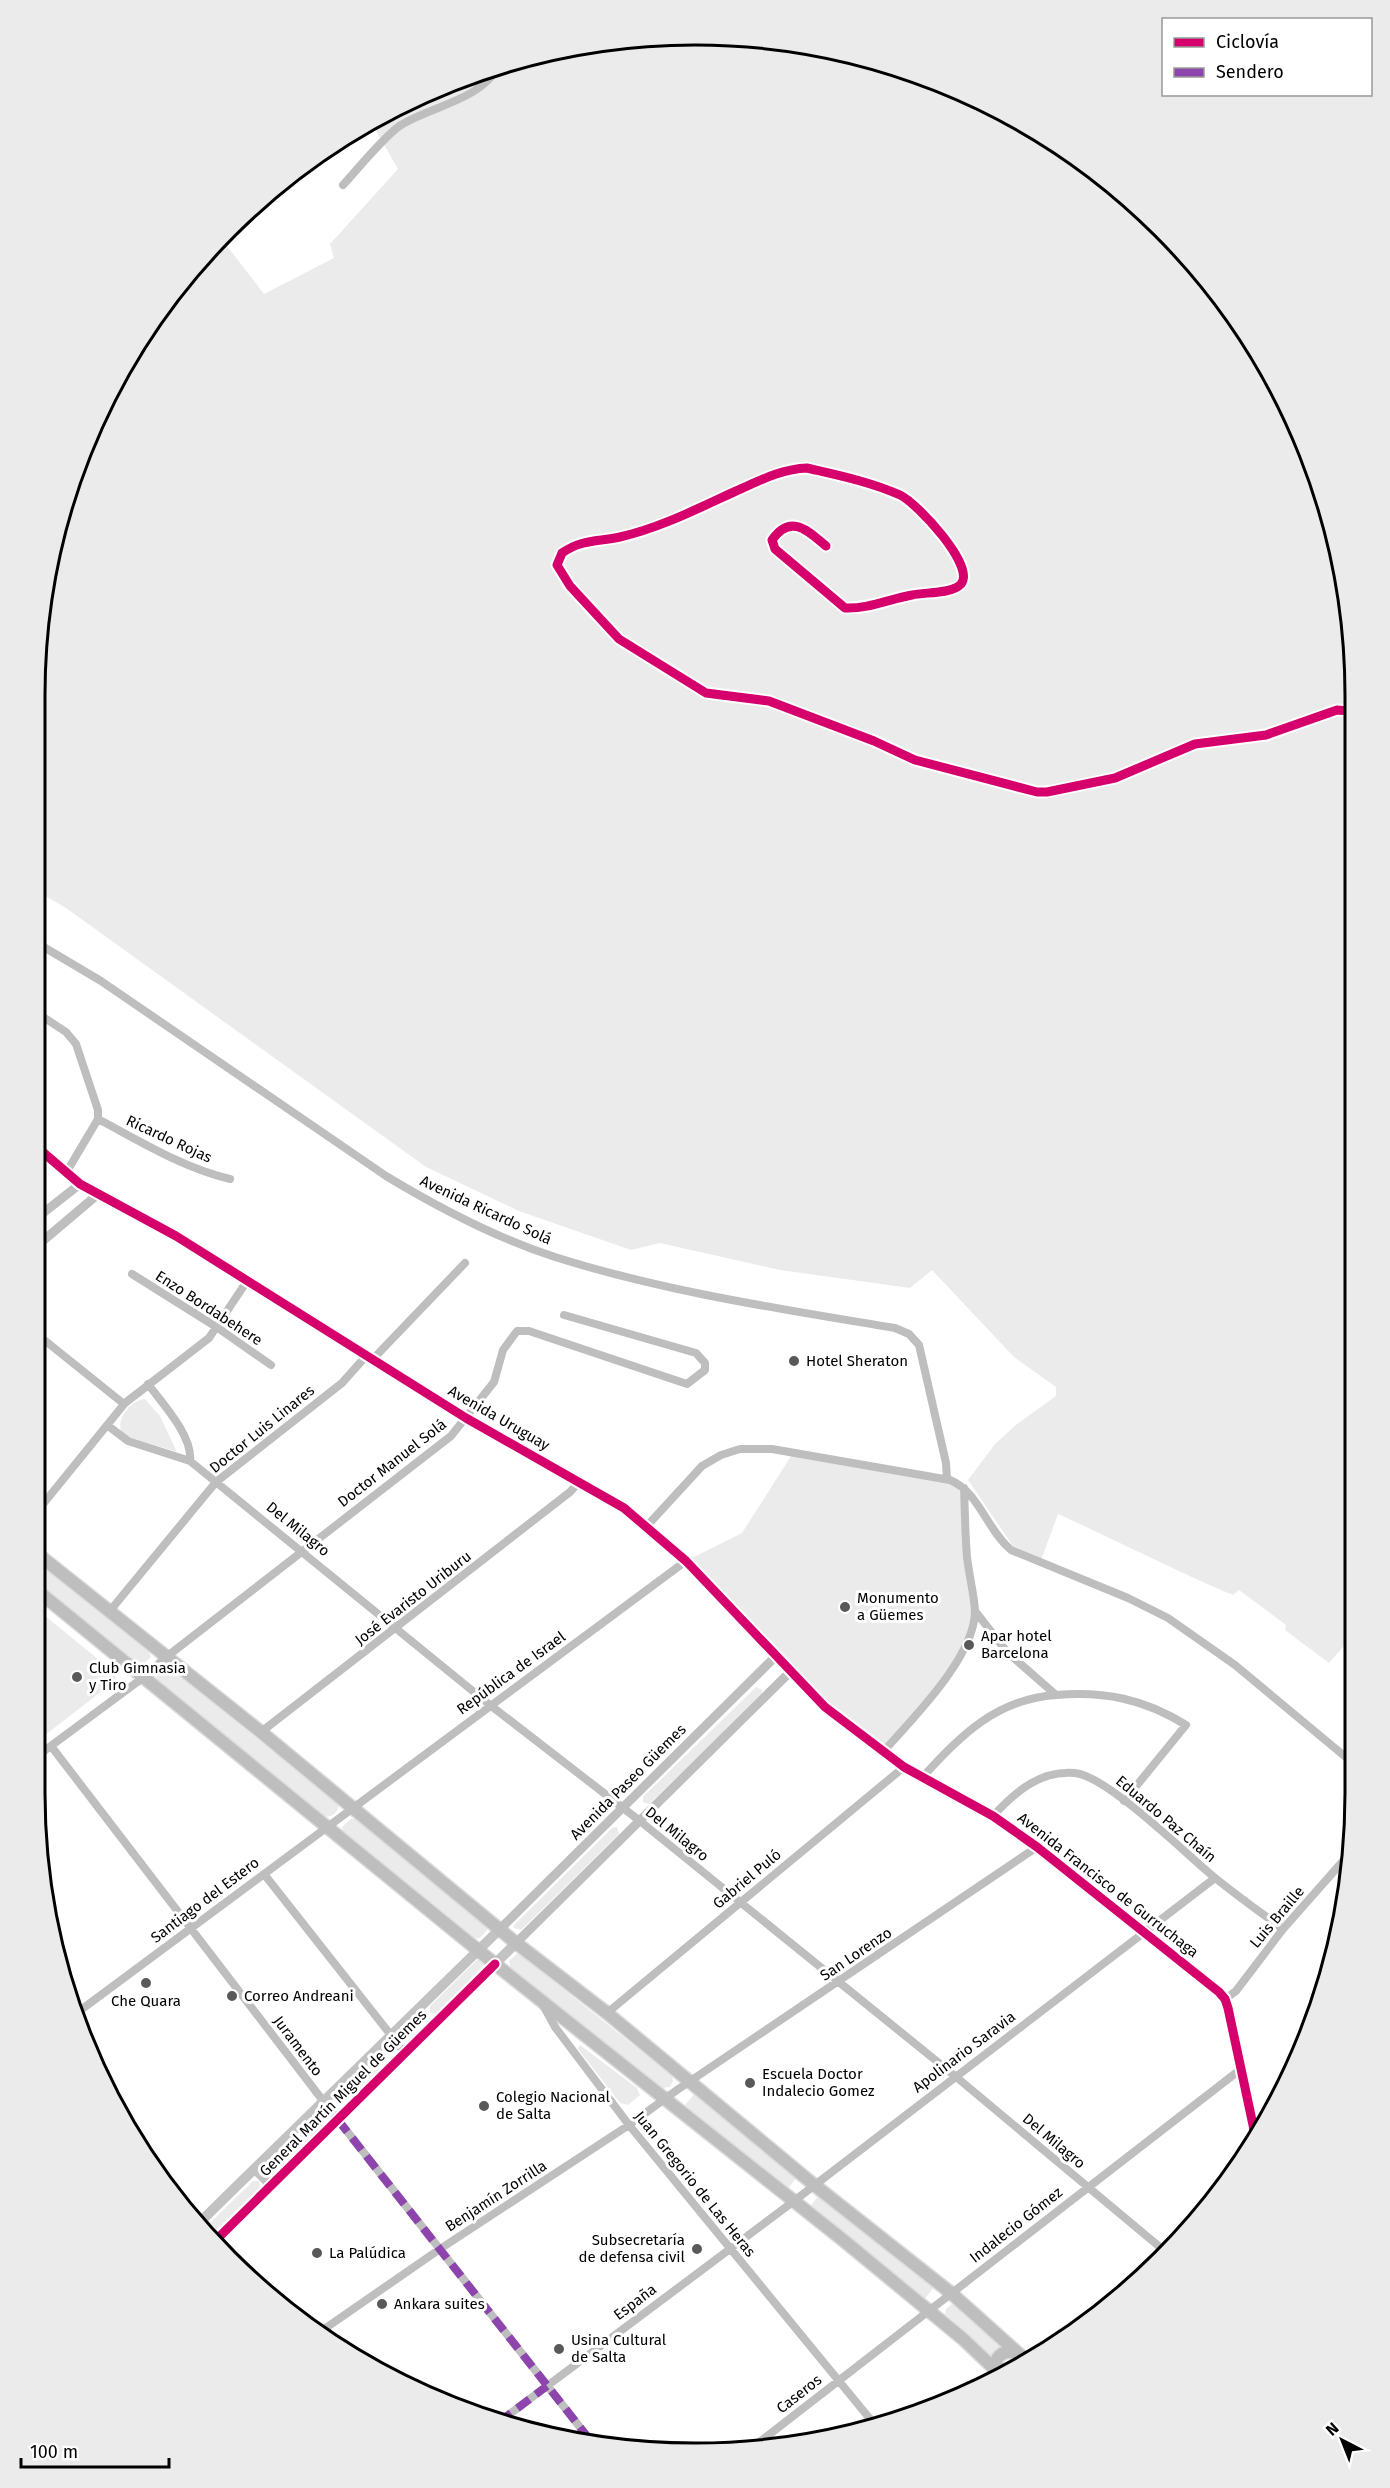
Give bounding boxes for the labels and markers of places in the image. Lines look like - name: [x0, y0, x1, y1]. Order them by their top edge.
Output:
- place label: Hotel Sheraton: [806, 1352, 908, 1370]
- marker: Hotel Sheraton: [787, 1354, 801, 1368]
- place label: Monumento a Güemes: [857, 1589, 939, 1624]
- marker: Monumento a Güemes: [838, 1600, 852, 1614]
- place label: Apar hotel Barcelona: [981, 1627, 1052, 1662]
- marker: Apar hotel Barcelona: [962, 1638, 976, 1652]
- place label: Club Gimnasia y Tiro: [89, 1659, 186, 1694]
- marker: Club Gimnasia y Tiro: [70, 1670, 84, 1684]
- marker: Che Quara: [139, 1976, 153, 1990]
- place label: Correo Andreani: [244, 1987, 354, 2005]
- marker: Correo Andreani: [225, 1989, 239, 2003]
- place label: Che Quara: [111, 1992, 181, 2010]
- place label: Escuela Doctor Indalecio Gomez: [762, 2065, 875, 2100]
- marker: Escuela Doctor Indalecio Gomez: [743, 2076, 757, 2090]
- place label: Colegio Nacional de Salta: [496, 2088, 610, 2123]
- marker: Colegio Nacional de Salta: [477, 2099, 491, 2113]
- place label: Subsecretaría de defensa civil: [578, 2231, 686, 2266]
- marker: Subsecretaría de defensa civil: [690, 2242, 704, 2256]
- place label: La Palúdica: [329, 2244, 406, 2262]
- marker: La Palúdica: [310, 2246, 324, 2260]
- place label: Ankara suites: [394, 2295, 485, 2313]
- marker: Ankara suites: [375, 2297, 389, 2311]
- place label: Usina Cultural de Salta: [571, 2331, 667, 2366]
- marker: Usina Cultural de Salta: [552, 2342, 566, 2356]

